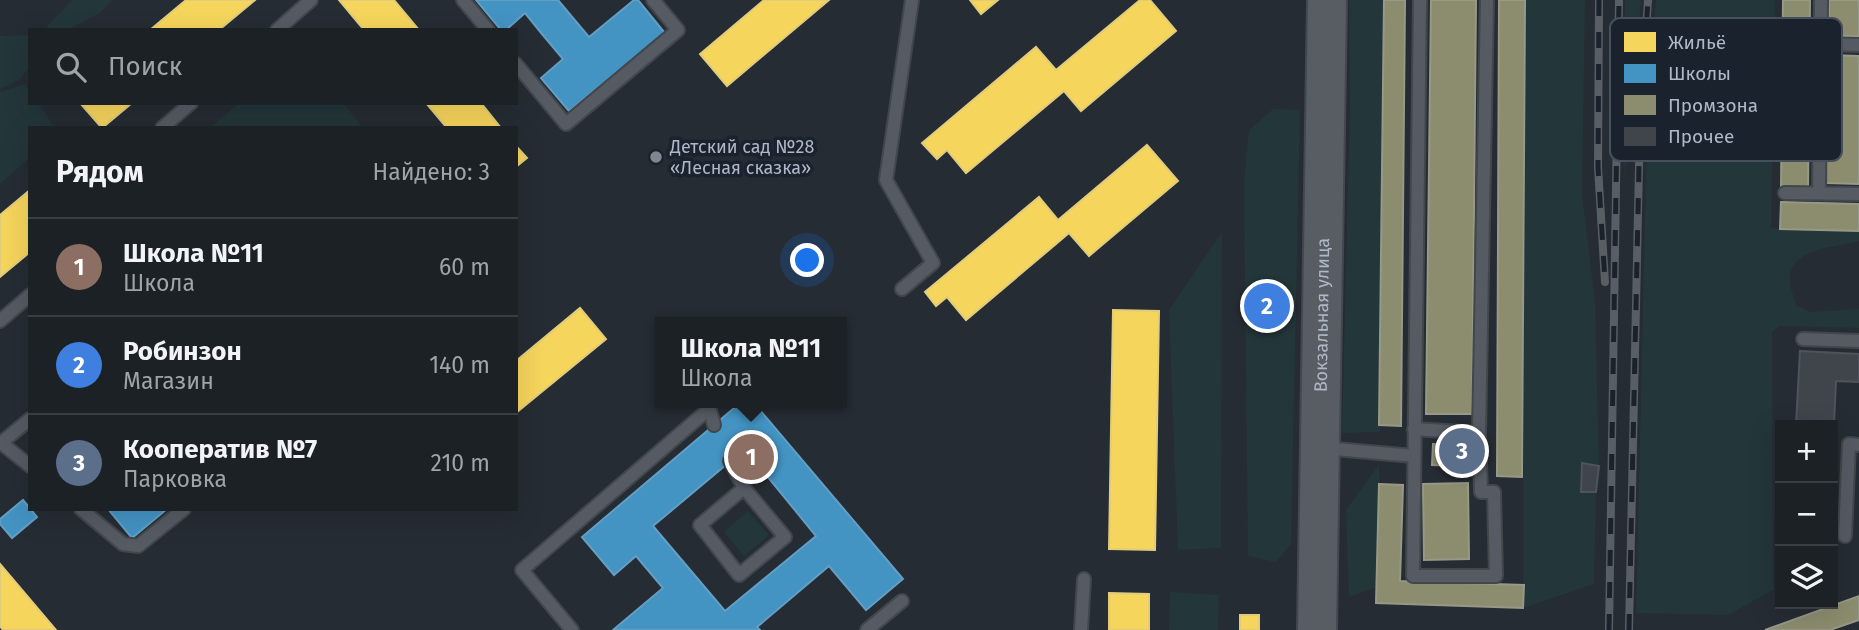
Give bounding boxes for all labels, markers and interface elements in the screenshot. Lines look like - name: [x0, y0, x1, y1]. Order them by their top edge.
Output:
- legend: [1610, 18, 1842, 161]
- search box: [28, 28, 518, 105]
- text: Жильё: [1668, 31, 1726, 54]
- icon: search: [52, 48, 90, 86]
- text: Поиск: [108, 51, 182, 82]
- text: Школы: [1668, 62, 1731, 85]
- text: Промзона: [1668, 94, 1758, 117]
- text: Прочее: [1668, 125, 1734, 148]
- place label: Детский сад №28 «Лесная сказка»: [669, 136, 814, 179]
- marker: Детский сад №28 «Лесная сказка»: [648, 149, 664, 165]
- text: Рядом: [56, 154, 144, 190]
- text: Найдено: 3: [373, 158, 490, 186]
- text: Школа №11: [123, 238, 264, 269]
- street label: Вокзальная улица: [1310, 238, 1334, 392]
- your location: [790, 243, 824, 277]
- text: 1: [74, 253, 84, 281]
- text: 60 m: [439, 253, 490, 281]
- text: Школа: [123, 269, 195, 297]
- pin: 2: [1244, 280, 1290, 332]
- popup: [655, 317, 847, 408]
- text: Школа №11: [681, 333, 821, 364]
- text: Робинзон: [123, 336, 242, 367]
- text: 2: [73, 351, 85, 379]
- text: 140 m: [429, 351, 490, 379]
- text: Школа: [681, 364, 753, 392]
- text: Магазин: [123, 367, 214, 395]
- map controls: [1775, 420, 1838, 609]
- button: +: [1775, 420, 1838, 483]
- pin: 3: [1439, 425, 1485, 477]
- pin: 1: [728, 431, 774, 483]
- text: Кооператив №7: [123, 434, 317, 465]
- text: 3: [73, 449, 85, 477]
- text: 210 m: [431, 449, 490, 477]
- text: Парковка: [123, 465, 227, 493]
- button: −: [1775, 483, 1838, 546]
- button: layers: [1775, 546, 1838, 609]

